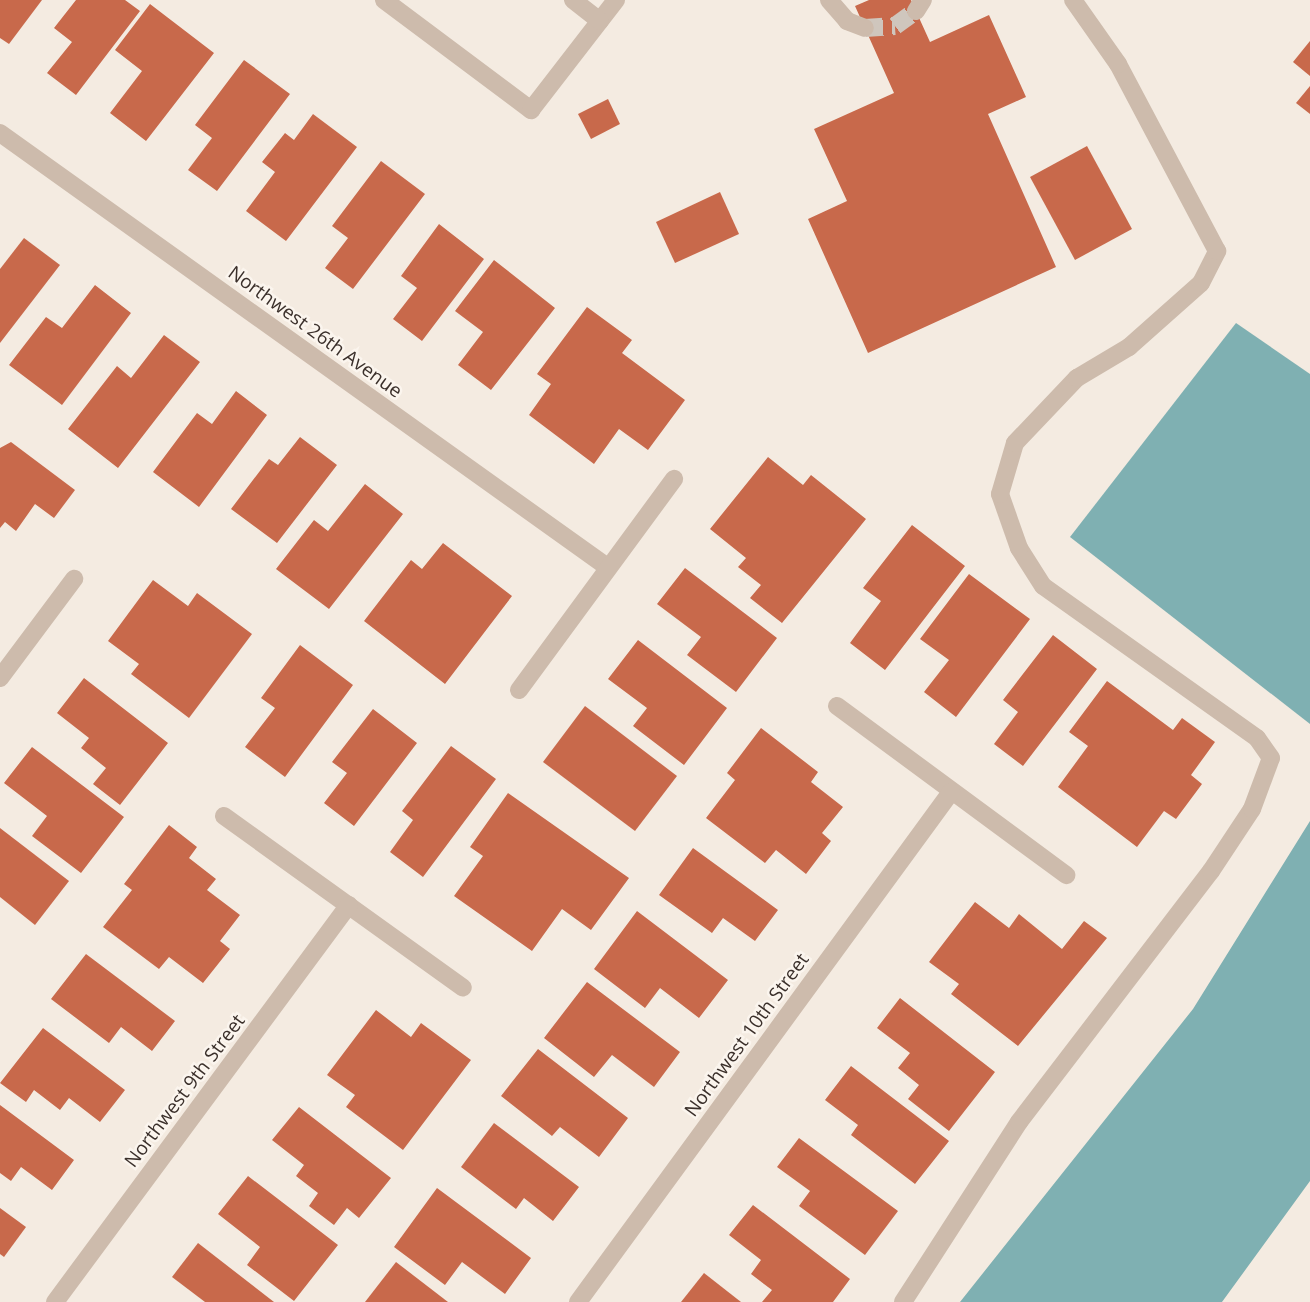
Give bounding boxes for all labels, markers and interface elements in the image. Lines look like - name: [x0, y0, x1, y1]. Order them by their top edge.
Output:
- street label: Northwest 26th Avenue: [224, 261, 406, 403]
- street label: Northwest 10th Street: [680, 949, 814, 1121]
- street label: Northwest 9th Street: [120, 1010, 250, 1172]

